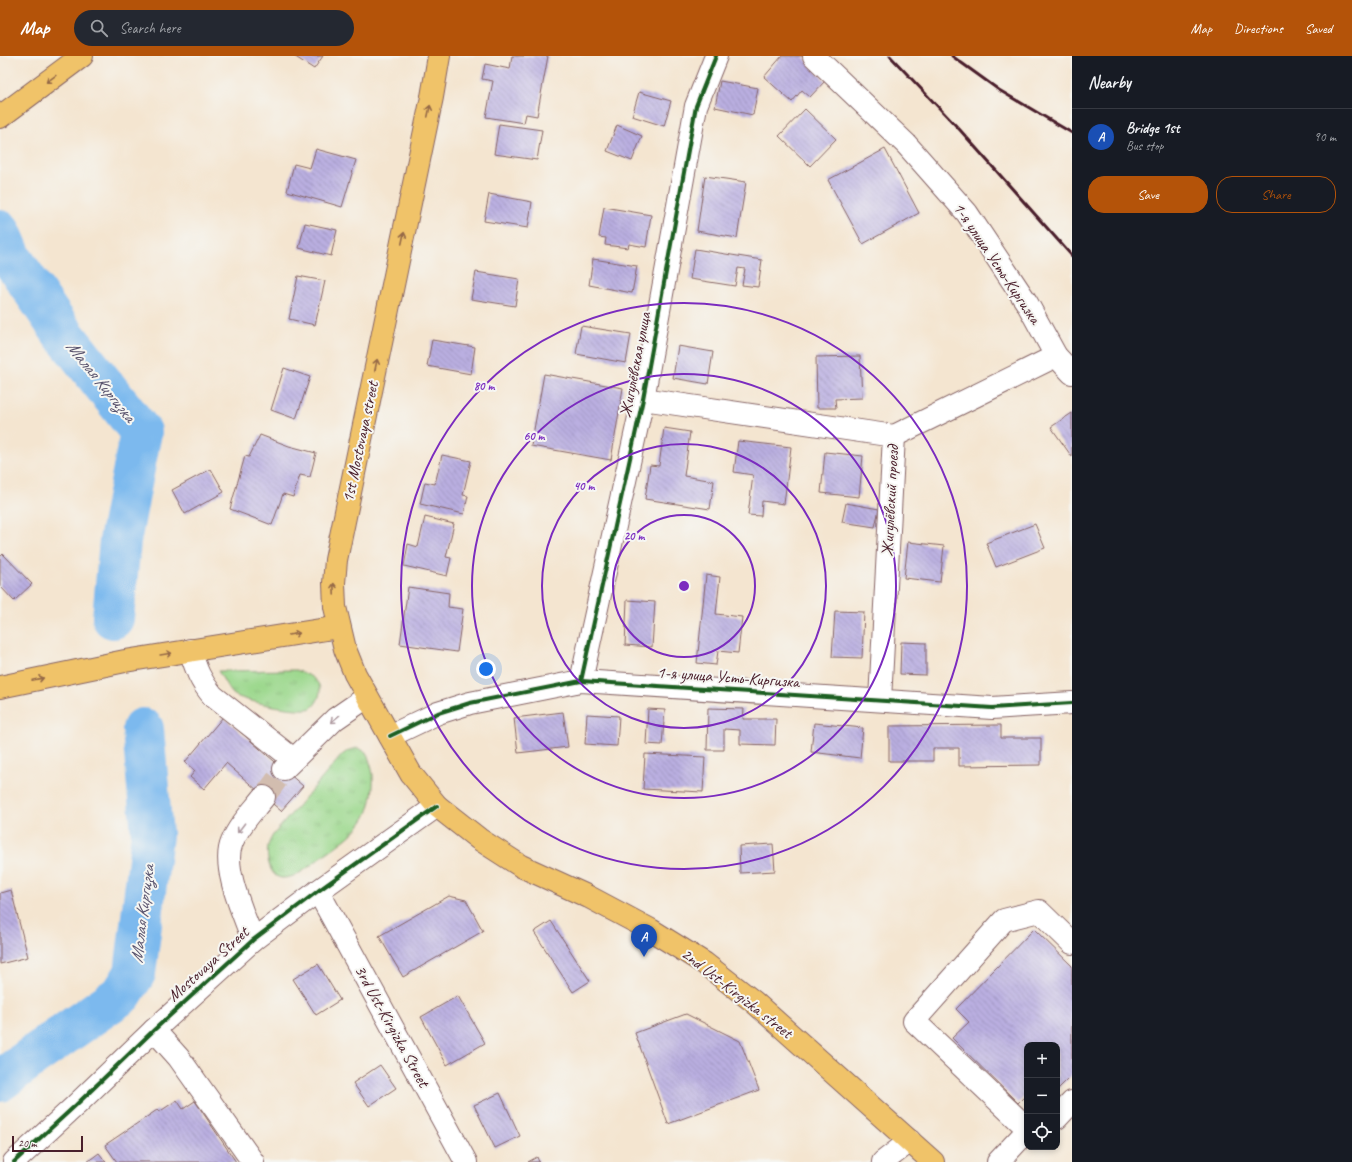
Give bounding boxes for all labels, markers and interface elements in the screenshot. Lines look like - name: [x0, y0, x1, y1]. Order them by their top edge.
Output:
- search box: [74, 10, 354, 46]
- text: Map: [20, 16, 50, 40]
- icon: search: [88, 17, 110, 39]
- text: Search here: [120, 19, 181, 38]
- text: Map: [1191, 20, 1212, 37]
- text: Directions: [1234, 20, 1283, 37]
- text: Saved: [1305, 20, 1332, 37]
- text: Nearby: [1088, 72, 1131, 93]
- one-way arrow: [46, 75, 57, 83]
- one-way arrow: [426, 104, 434, 117]
- text: Bridge 1st: [1126, 119, 1179, 138]
- text: A: [1098, 129, 1104, 145]
- text: 90 m: [1314, 129, 1336, 145]
- text: Bus stop: [1126, 138, 1163, 154]
- button: Save: [1088, 176, 1208, 213]
- button: Share: [1216, 176, 1336, 213]
- street label: 1-я улица Усть-Киргизка: [948, 198, 1047, 330]
- one-way arrow: [399, 232, 407, 245]
- street label: Жигулёвская улица: [614, 309, 656, 420]
- water label: Малая Киргизка: [61, 336, 142, 429]
- one-way arrow: [373, 359, 381, 372]
- street label: 1st Mostovaya street: [337, 377, 384, 504]
- text: 80 m: [474, 378, 495, 394]
- text: 60 m: [524, 428, 546, 444]
- street label: Жигулёвский проезд: [877, 443, 904, 557]
- text: 40 m: [574, 478, 595, 494]
- text: 20 m: [624, 528, 645, 544]
- centre of rings: [677, 579, 691, 593]
- one-way arrow: [330, 583, 338, 596]
- one-way arrow: [287, 630, 300, 638]
- one-way arrow: [159, 650, 172, 658]
- your location: [476, 659, 496, 679]
- street label: 1-я улица Усть-Киргизка: [656, 662, 802, 693]
- one-way arrow: [31, 675, 44, 683]
- one-way arrow: [330, 715, 341, 724]
- one-way arrow: [236, 822, 245, 833]
- water label: Малая Киргизка: [125, 861, 160, 964]
- street label: Mostovaya Street: [163, 920, 255, 1006]
- pin: A: [631, 924, 657, 957]
- street label: 2nd Ust-Kirgizka street: [677, 943, 799, 1044]
- street label: 3rd Ust-Kirgizka Street: [350, 961, 435, 1093]
- map controls: [1024, 1042, 1060, 1150]
- button: +: [1024, 1042, 1060, 1078]
- button: −: [1024, 1078, 1060, 1114]
- button: locate: [1024, 1114, 1060, 1150]
- scale bar: [12, 1134, 83, 1153]
- text: 20 m: [18, 1136, 37, 1150]

